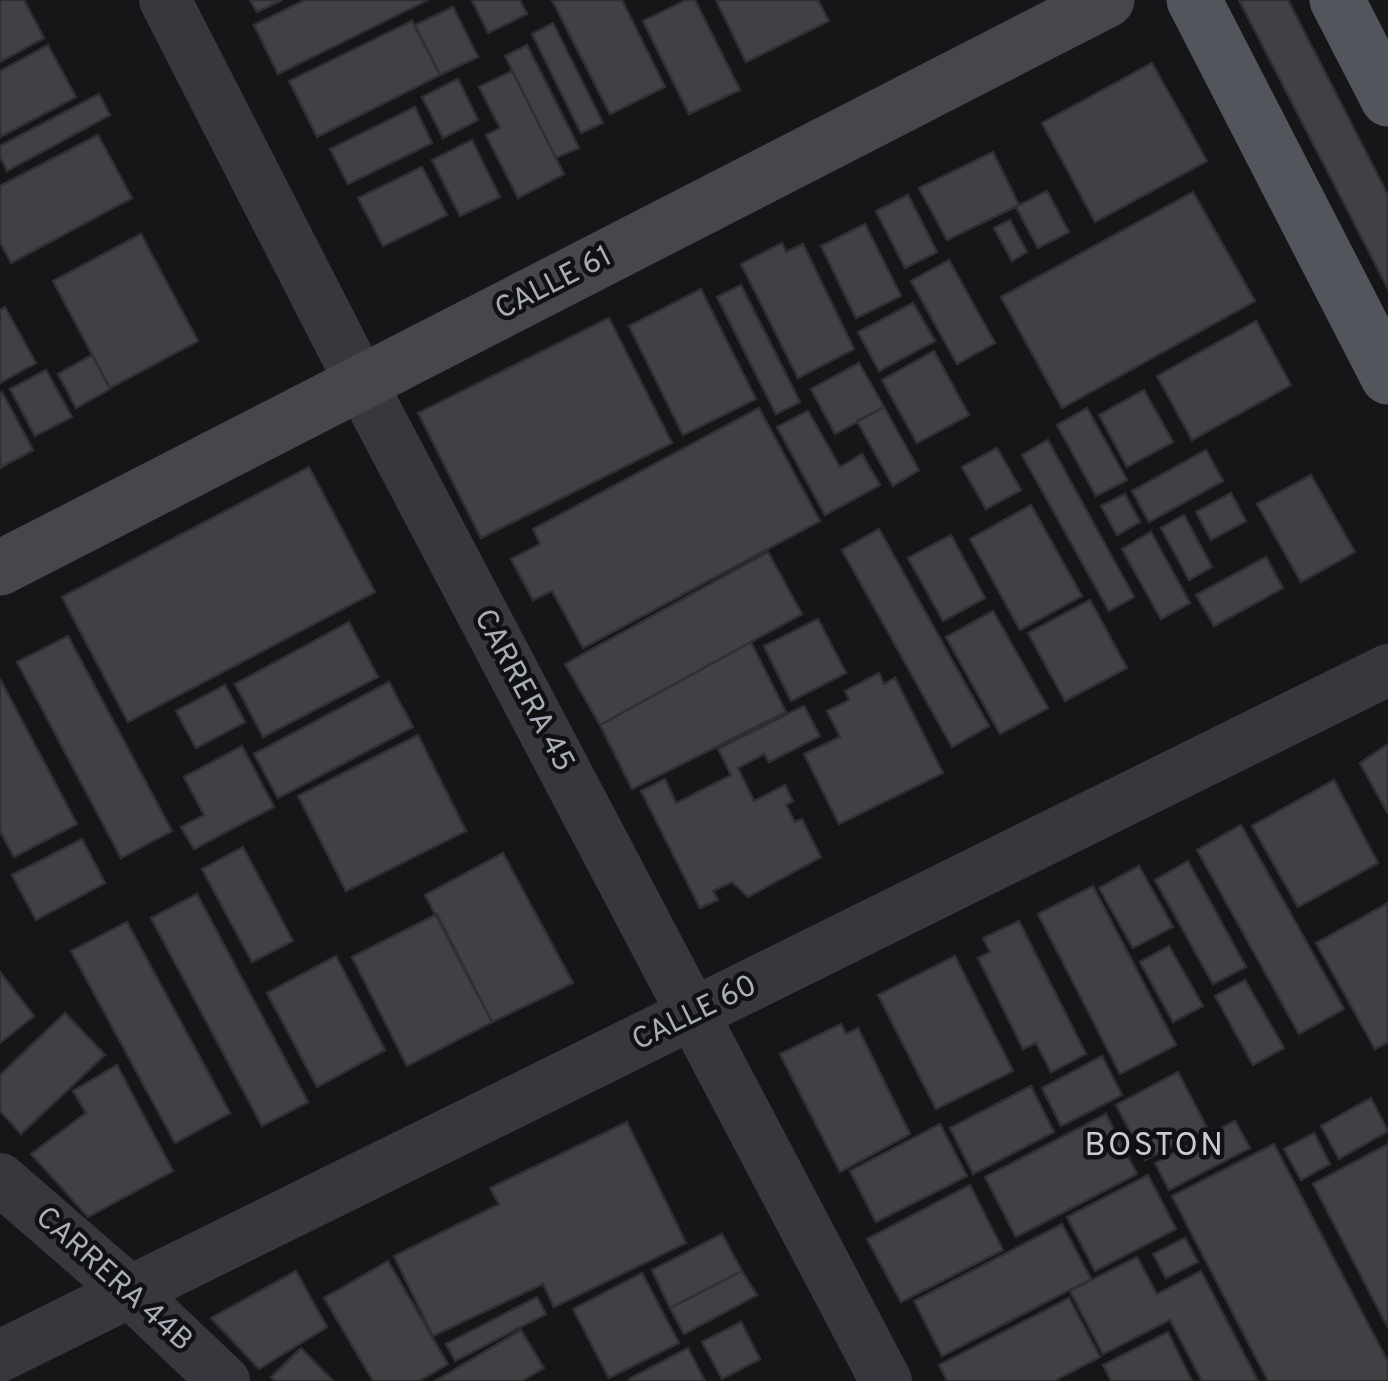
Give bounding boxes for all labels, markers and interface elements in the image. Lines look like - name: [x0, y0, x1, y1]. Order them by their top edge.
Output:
- street label: CALLE 61: [489, 239, 619, 329]
- street label: CARRERA 45: [465, 603, 581, 779]
- street label: CALLE 60: [627, 968, 763, 1060]
- district label: BOSTON: [1085, 1127, 1225, 1167]
- street label: CARRERA 44B: [27, 1200, 199, 1360]

